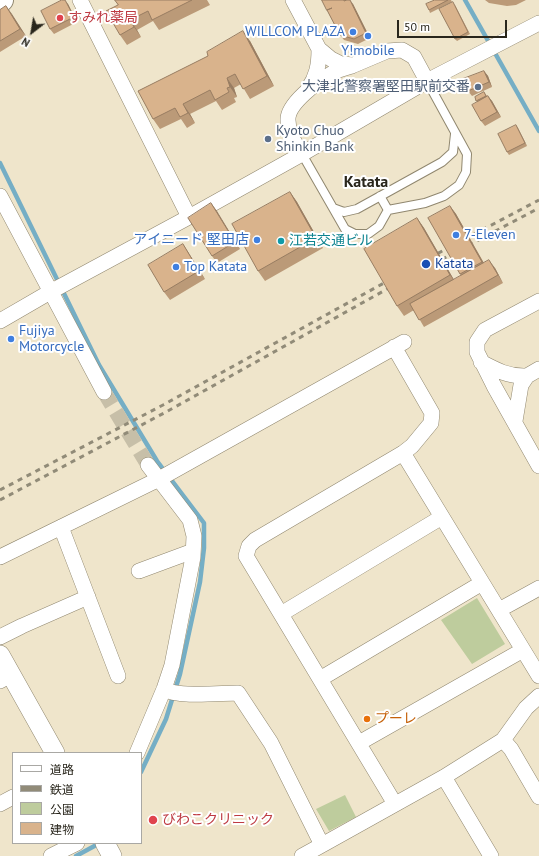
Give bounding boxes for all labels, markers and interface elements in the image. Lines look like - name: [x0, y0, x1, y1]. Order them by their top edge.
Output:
- place label: すみれ薬局: [68, 10, 138, 26]
- north arrow: [12, 12, 52, 52]
- scale bar: [399, 12, 509, 38]
- marker: すみれ薬局: [55, 13, 65, 23]
- text: 50 m: [404, 19, 430, 34]
- place label: WILLCOM PLAZA: [245, 24, 345, 40]
- marker: WILLCOM PLAZA: [348, 27, 358, 37]
- marker: Y!mobile: [363, 31, 373, 41]
- text: N: [19, 34, 33, 50]
- place label: Y!mobile: [341, 43, 395, 59]
- place label: 大津北警察署堅田駅前交番: [302, 79, 470, 95]
- marker: 大津北警察署堅田駅前交番: [473, 82, 483, 92]
- place label: Kyoto Chuo Shinkin Bank: [276, 123, 354, 156]
- marker: Kyoto Chuo Shinkin Bank: [263, 134, 273, 144]
- district label: Katata: [344, 172, 388, 192]
- place label: 7-Eleven: [464, 227, 516, 243]
- marker: 7-Eleven: [451, 230, 461, 240]
- place label: アイニード 堅田店: [133, 232, 249, 248]
- place label: 江若交通ビル: [289, 233, 373, 249]
- marker: アイニード 堅田店: [252, 235, 262, 245]
- marker: 江若交通ビル: [276, 236, 286, 246]
- place label: Katata: [435, 256, 473, 272]
- marker: Katata: [420, 258, 432, 270]
- place label: Top Katata: [184, 259, 247, 275]
- marker: Top Katata: [171, 262, 181, 272]
- place label: Fujiya Motorcycle: [19, 323, 84, 356]
- marker: Fujiya Motorcycle: [6, 334, 16, 344]
- place label: プーレ: [375, 711, 417, 727]
- marker: プーレ: [362, 714, 372, 724]
- legend: [12, 752, 142, 844]
- text: 道路: [50, 762, 74, 777]
- text: 鉄道: [50, 782, 74, 797]
- text: 公園: [50, 802, 74, 817]
- place label: びわこクリニック: [162, 812, 274, 828]
- marker: びわこクリニック: [147, 814, 159, 826]
- text: 建物: [50, 822, 74, 837]

